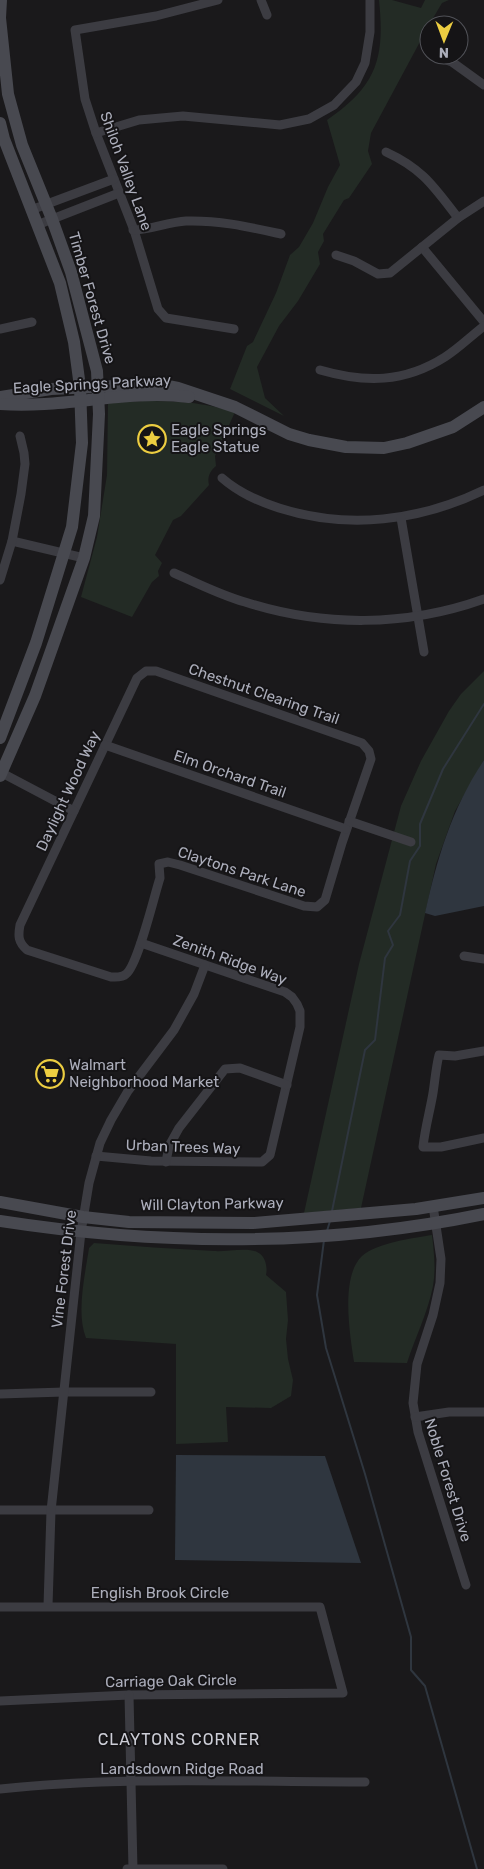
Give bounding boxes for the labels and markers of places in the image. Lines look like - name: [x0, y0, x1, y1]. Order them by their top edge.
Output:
- place label: Eagle Springs Eagle Statue: [171, 421, 267, 456]
- place icon: Eagle Springs Eagle Statue: [137, 424, 167, 454]
- place label: Walmart Neighborhood Market: [69, 1056, 219, 1091]
- supermarket icon: Walmart Neighborhood Market: [35, 1059, 65, 1089]

